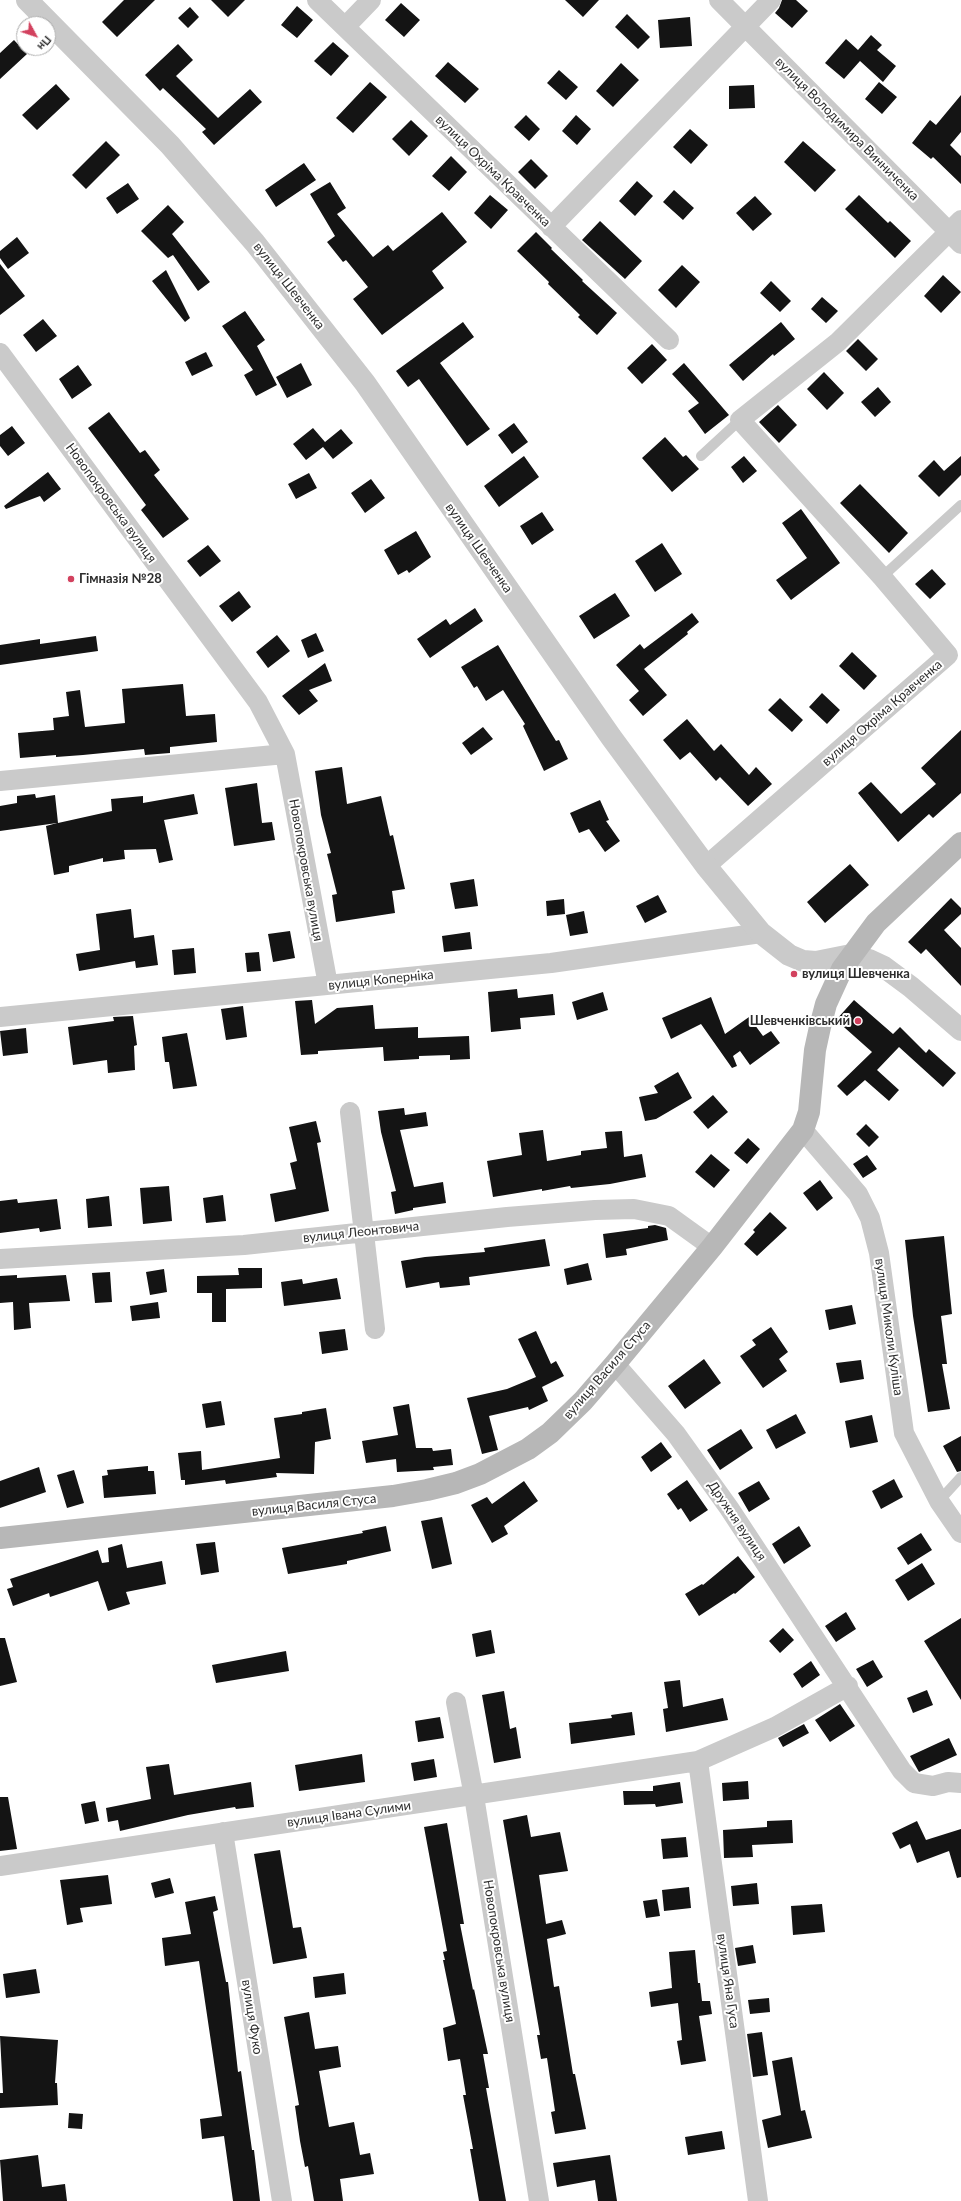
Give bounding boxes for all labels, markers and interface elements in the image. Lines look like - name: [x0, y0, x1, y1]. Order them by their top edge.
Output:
- north arrow: [16, 16, 56, 56]
- text: Пн: [35, 34, 54, 53]
- street label: вулиця Володимира Винниченка: [772, 54, 922, 204]
- street label: вулиця Охріма Кравченка: [432, 112, 554, 230]
- street label: вулиця Шевченка: [250, 239, 328, 333]
- street label: Новопокровська вулиця: [62, 440, 160, 566]
- street label: вулиця Шевченка: [442, 500, 516, 596]
- place label: Гімназія №28: [79, 571, 162, 587]
- marker: Гімназія №28: [66, 574, 76, 584]
- street label: вулиця Охріма Кравченка: [819, 657, 945, 769]
- street label: Новопокровська вулиця: [286, 798, 326, 942]
- place label: вулиця Шевченка: [802, 966, 910, 982]
- street label: вулиця Коперніка: [328, 967, 434, 993]
- marker: вулиця Шевченка: [789, 969, 799, 979]
- place label: Шевченківський: [750, 1013, 850, 1029]
- marker: Шевченківський: [853, 1016, 863, 1026]
- street label: вулиця Леонтовича: [302, 1218, 420, 1246]
- street label: вулиця Миколи Куліша: [872, 1257, 906, 1397]
- street label: вулиця Василя Стуса: [560, 1318, 654, 1422]
- street label: Дружня вулиця: [705, 1478, 769, 1564]
- street label: вулиця Василя Стуса: [251, 1491, 377, 1519]
- street label: вулиця Івана Сулими: [286, 1798, 412, 1830]
- street label: Новопокровська вулиця: [480, 1879, 518, 2023]
- street label: вулиця Яна Гуса: [714, 1933, 742, 2029]
- street label: вулиця Фуко: [238, 1978, 266, 2056]

